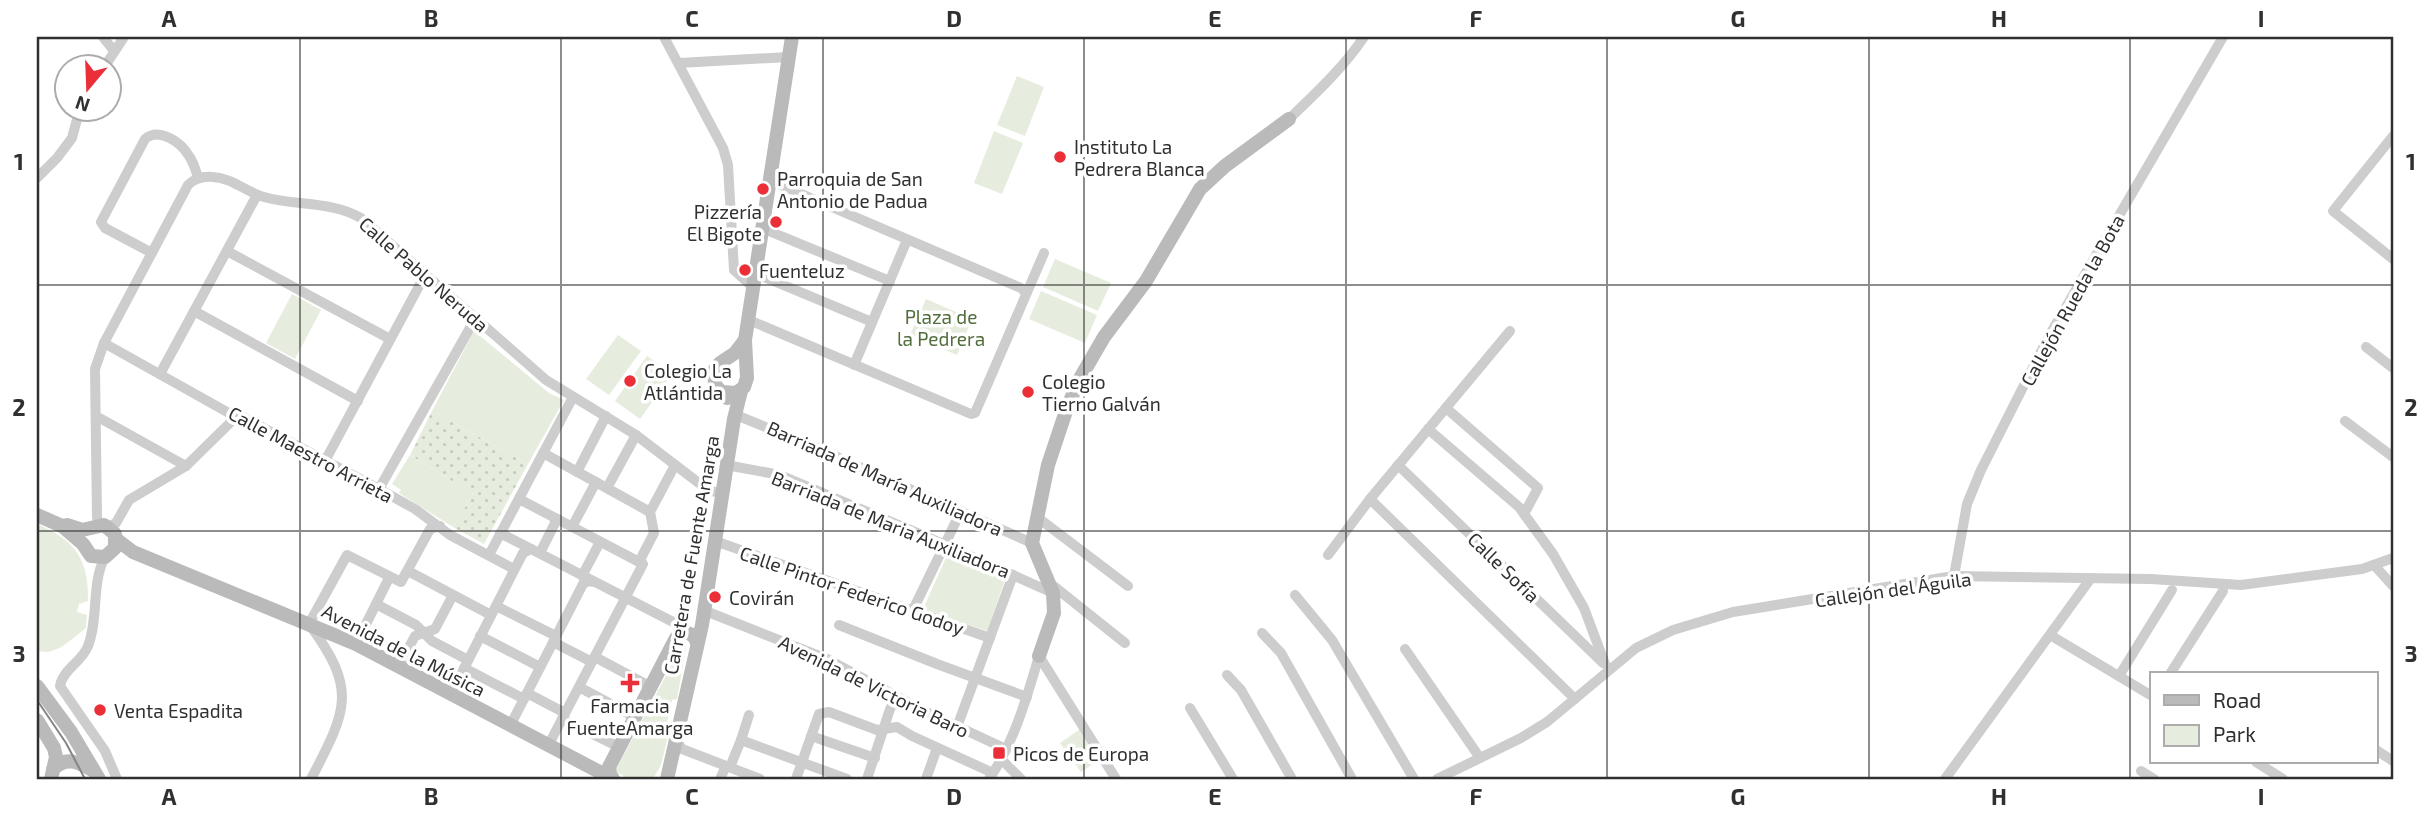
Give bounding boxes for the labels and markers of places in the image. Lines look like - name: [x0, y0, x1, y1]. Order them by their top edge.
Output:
- place label: Instituto La Pedrera Blanca: [1074, 135, 1205, 180]
- marker: Instituto La Pedrera Blanca: [1052, 149, 1068, 165]
- place label: Parroquia de San Antonio de Padua: [777, 167, 928, 212]
- marker: Parroquia de San Antonio de Padua: [755, 181, 771, 197]
- place label: Pizzería El Bigote: [687, 200, 762, 245]
- marker: Pizzería El Bigote: [768, 214, 784, 230]
- place label: Fuenteluz: [759, 259, 845, 282]
- marker: Fuenteluz: [737, 262, 753, 278]
- place label: Colegio La Atlántida: [644, 359, 732, 404]
- place label: Colegio Tierno Galván: [1042, 370, 1161, 415]
- marker: Colegio La Atlántida: [622, 373, 638, 389]
- marker: Colegio Tierno Galván: [1020, 384, 1036, 400]
- place label: Covirán: [729, 586, 794, 609]
- marker: Covirán: [707, 589, 723, 605]
- marker: Farmacia FuenteAmarga: [622, 675, 638, 691]
- place label: Farmacia FuenteAmarga: [567, 694, 693, 739]
- place label: Venta Espadita: [114, 699, 243, 722]
- marker: Venta Espadita: [92, 702, 108, 718]
- place label: Picos de Europa: [1013, 742, 1149, 765]
- marker: Picos de Europa: [991, 745, 1007, 761]

